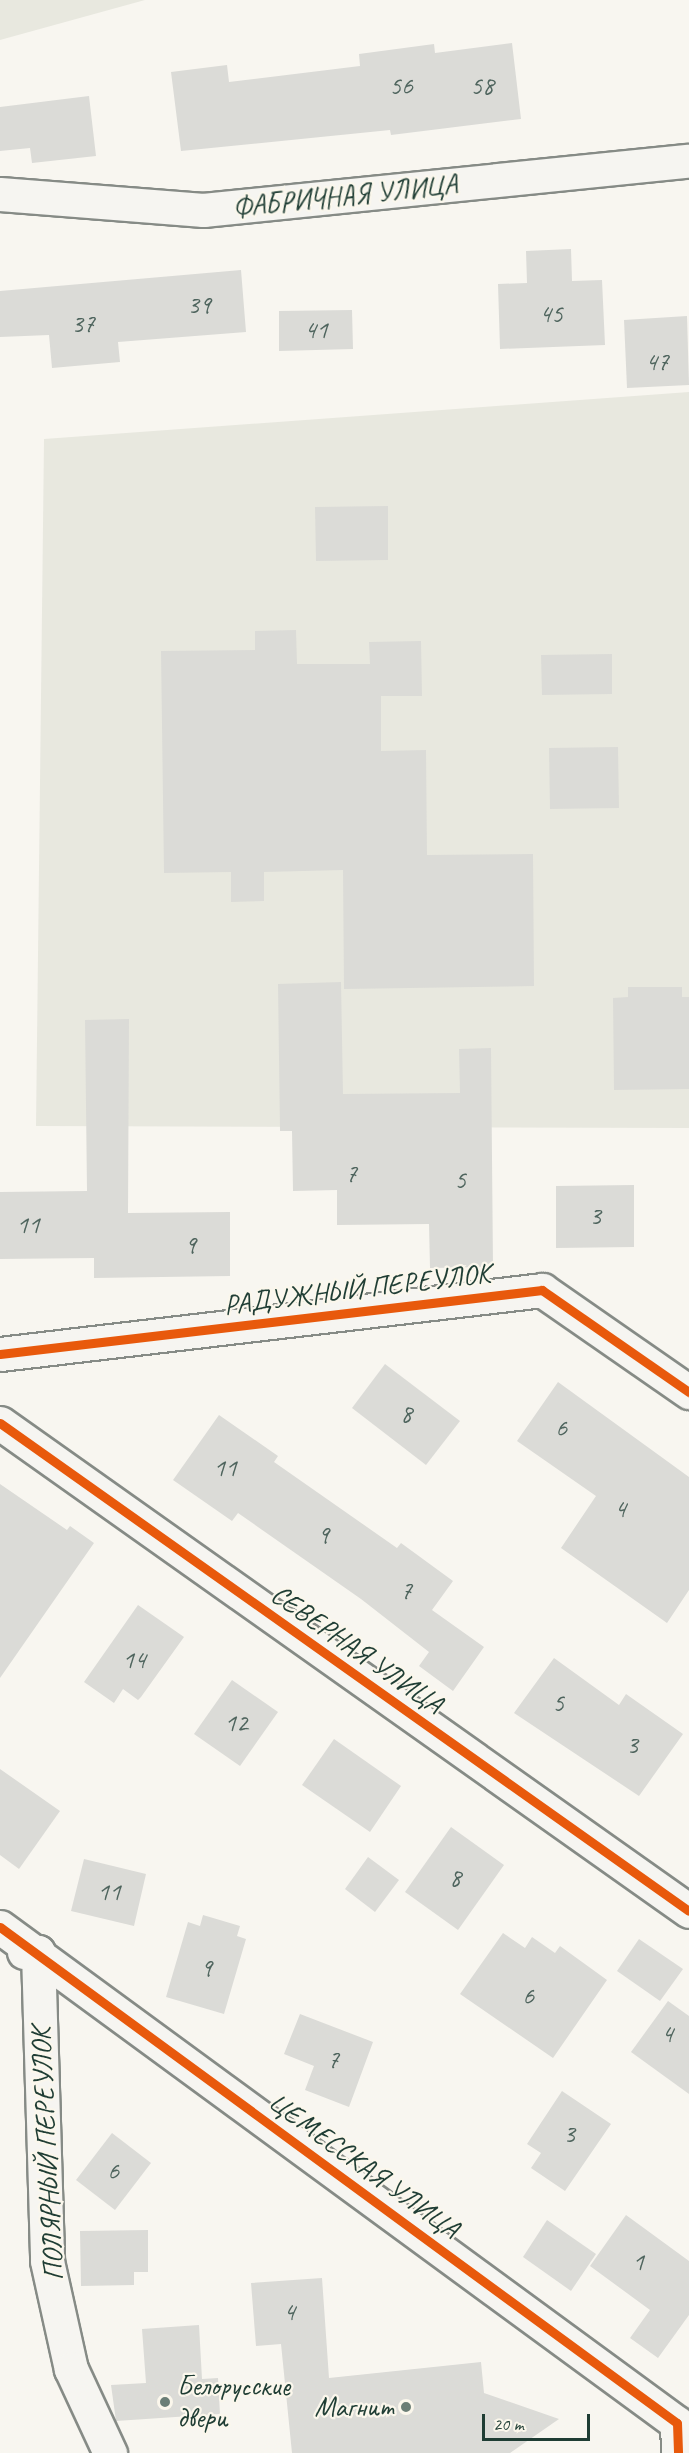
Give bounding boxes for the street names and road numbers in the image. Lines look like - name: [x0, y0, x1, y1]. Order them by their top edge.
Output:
- street label: ФАБРИЧНАЯ УЛИЦА: [231, 168, 459, 224]
- street label: РАДУЖНЫЙ ПЕРЕУЛОК: [222, 1256, 492, 1322]
- street label: СЕВЕРНАЯ УЛИЦА: [264, 1577, 450, 1721]
- street label: ПОЛЯРНЫЙ ПЕРЕУЛОК: [24, 2026, 70, 2282]
- street label: ЦЕМЕССКАЯ УЛИЦА: [262, 2085, 466, 2245]

